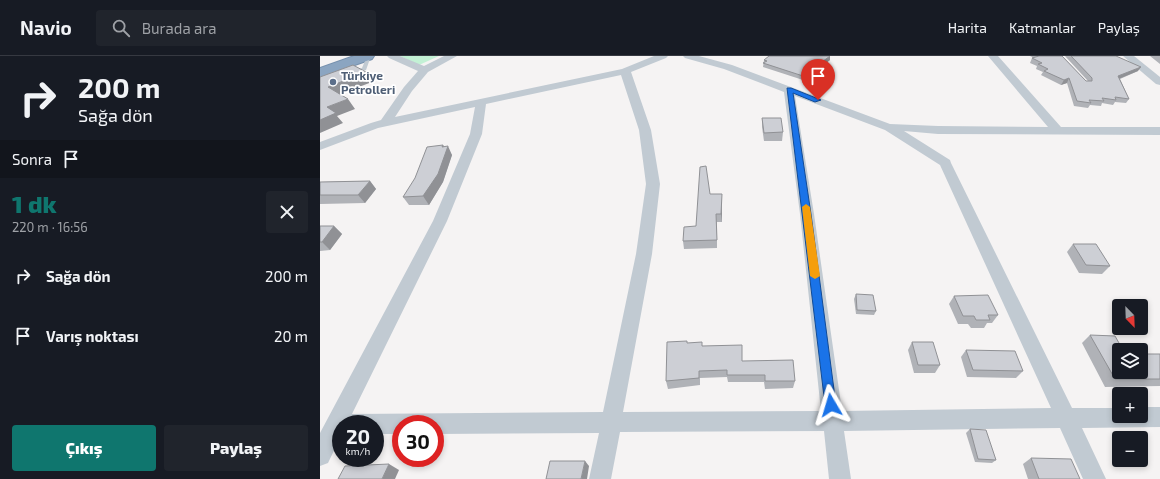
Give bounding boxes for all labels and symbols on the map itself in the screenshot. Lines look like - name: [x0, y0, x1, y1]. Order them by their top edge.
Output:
- pin: [801, 59, 835, 100]
- place label: Türkiye Petrolleri: [341, 68, 395, 96]
- marker: Türkiye Petrolleri: [328, 77, 338, 87]
- north arrow: [1112, 299, 1148, 335]
- position arrow: [810, 384, 852, 426]
- speed limit sign: 30: [392, 415, 444, 467]

